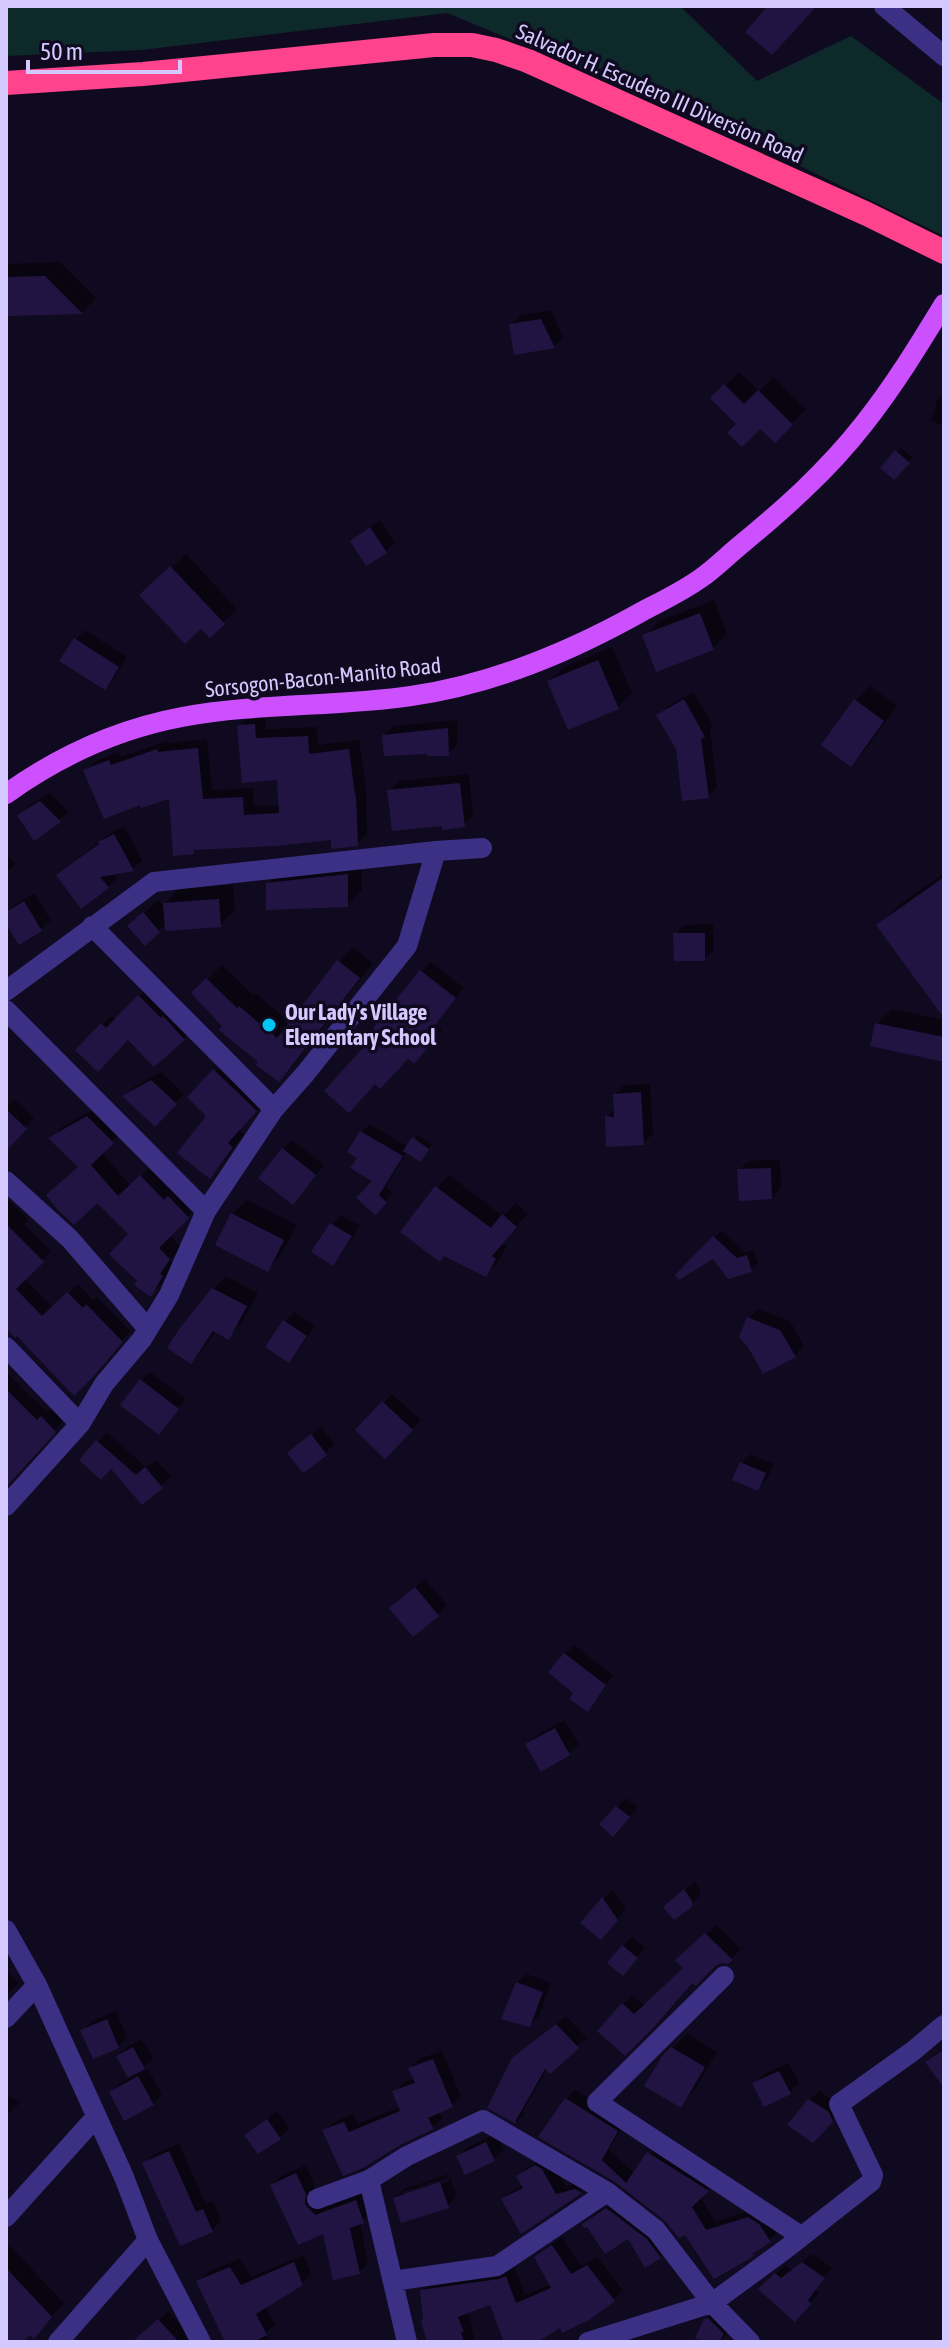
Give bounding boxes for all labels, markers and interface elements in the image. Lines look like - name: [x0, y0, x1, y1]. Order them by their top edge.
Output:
- street label: Salvador H. Escudero III Diversion Road: [512, 18, 808, 168]
- scale bar: [28, 24, 180, 74]
- text: 50 m: [40, 38, 83, 65]
- street label: Sorsogon-Bacon-Manito Road: [204, 652, 442, 702]
- place label: Our Lady's Village Elementary School: [285, 999, 437, 1050]
- marker: Our Lady's Village Elementary School: [260, 1016, 278, 1034]

